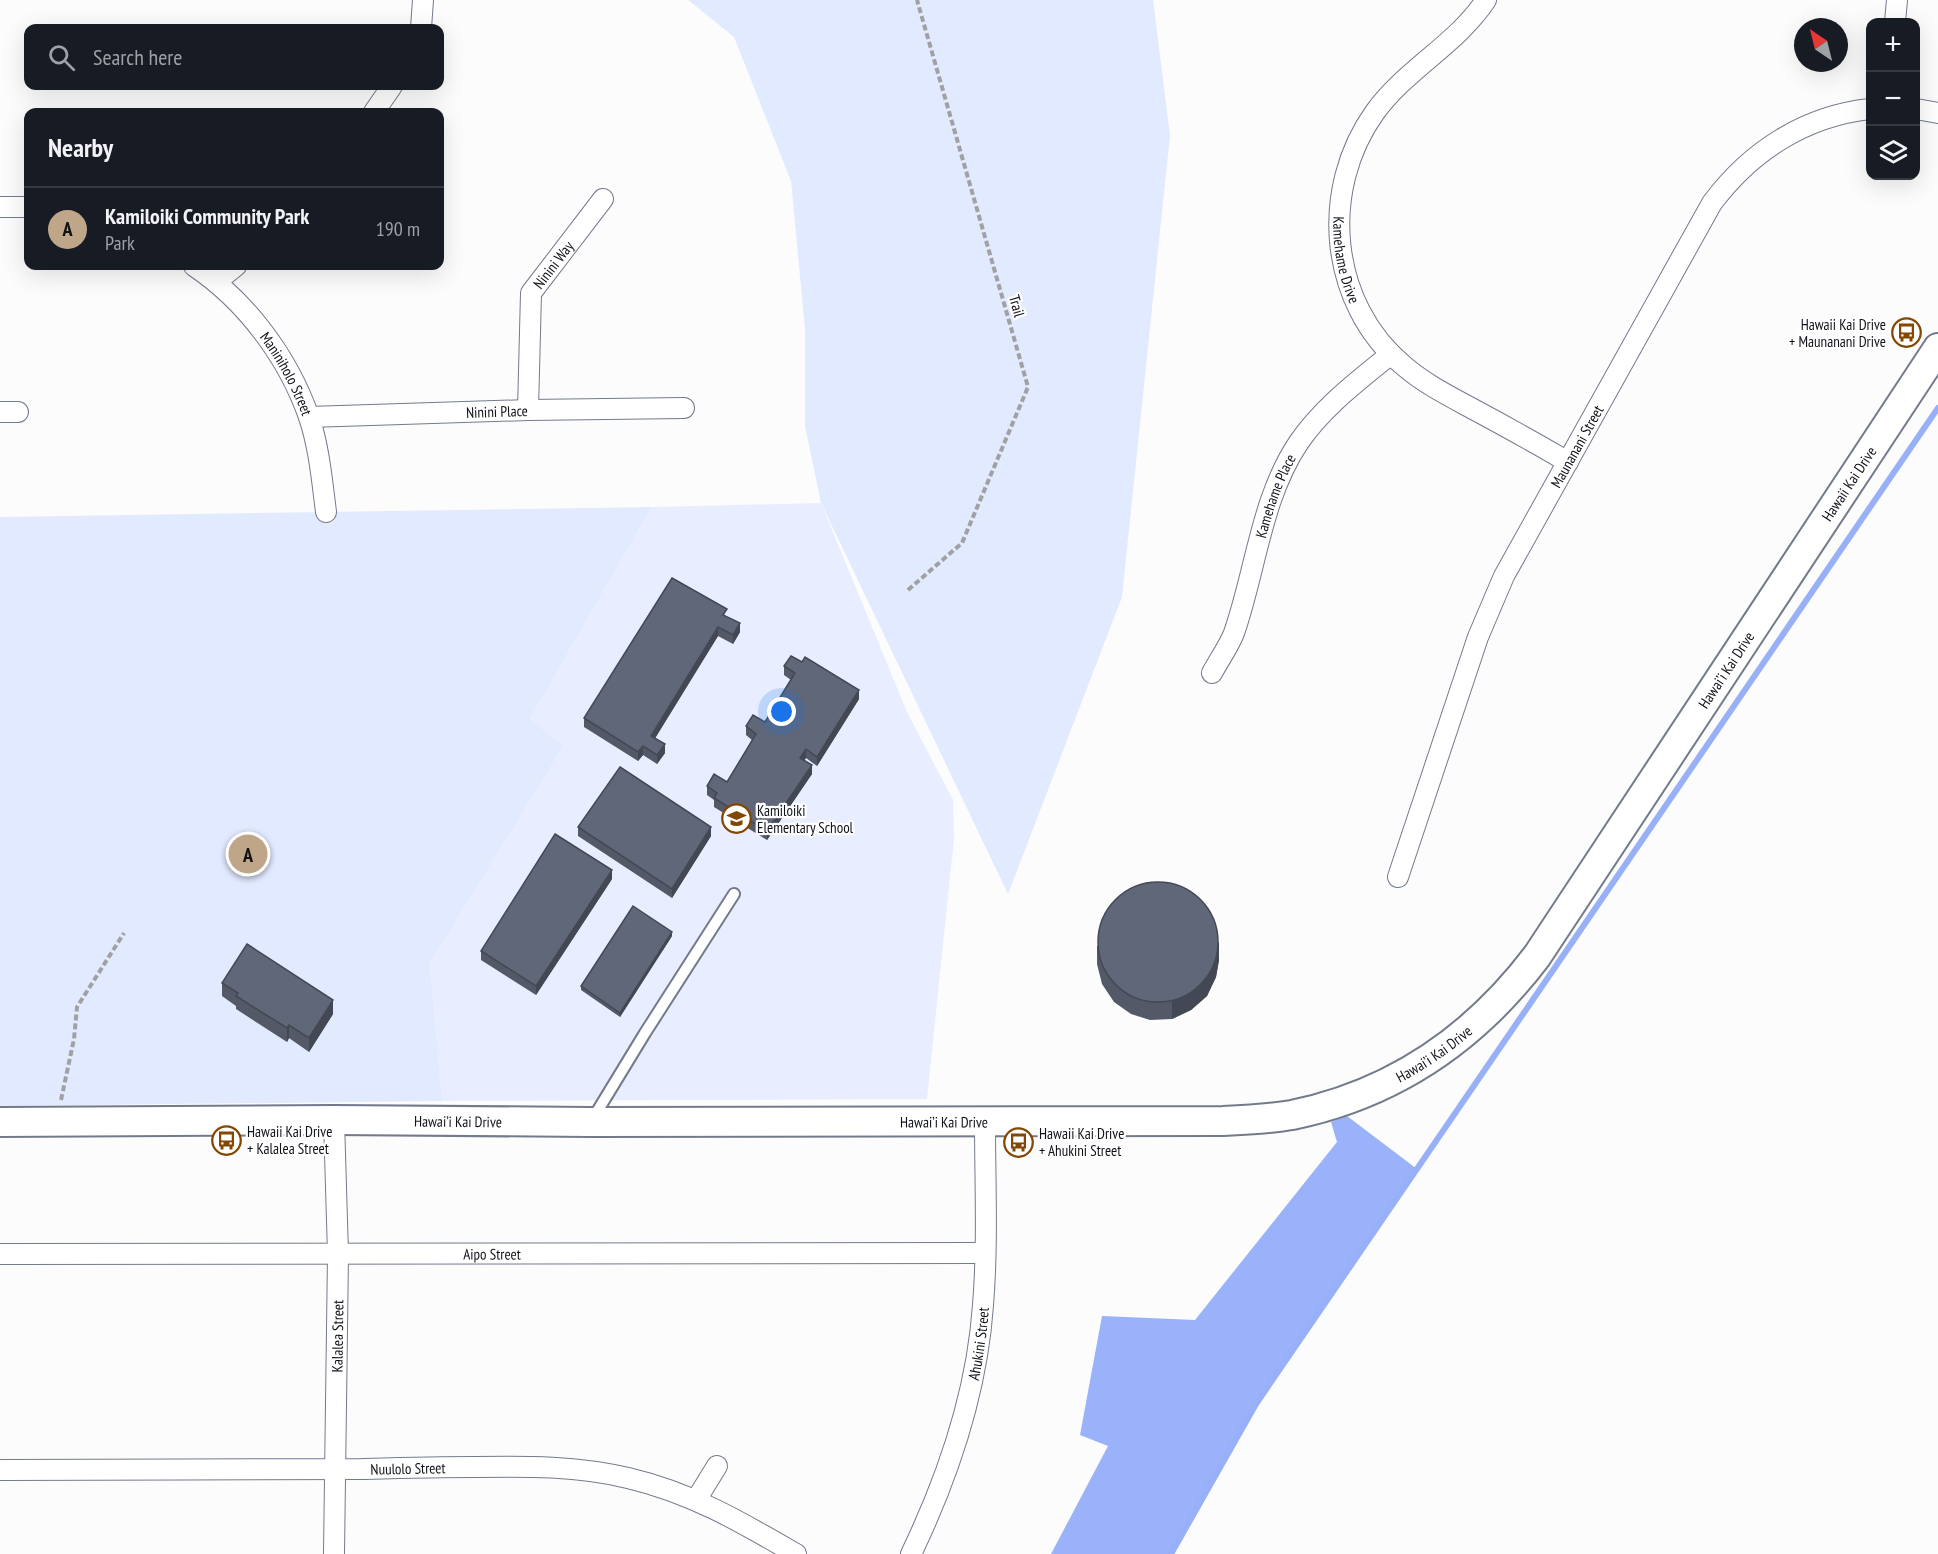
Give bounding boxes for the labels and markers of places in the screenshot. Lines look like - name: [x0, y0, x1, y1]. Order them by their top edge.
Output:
- place label: Hawaii Kai Drive + Maunanani Drive: [1789, 315, 1886, 351]
- bus stop icon: Hawaii Kai Drive + Maunanani Drive: [1891, 317, 1923, 349]
- place label: Kamiloiki Elementary School: [757, 801, 854, 837]
- school or university icon: Kamiloiki Elementary School: [720, 803, 752, 835]
- pin: A: [228, 832, 268, 876]
- place label: Hawaii Kai Drive + Kalalea Street: [247, 1122, 332, 1158]
- bus stop icon: Hawaii Kai Drive + Kalalea Street: [210, 1124, 242, 1156]
- place label: Hawaii Kai Drive + Ahukini Street: [1039, 1124, 1124, 1160]
- bus stop icon: Hawaii Kai Drive + Ahukini Street: [1002, 1126, 1034, 1158]

